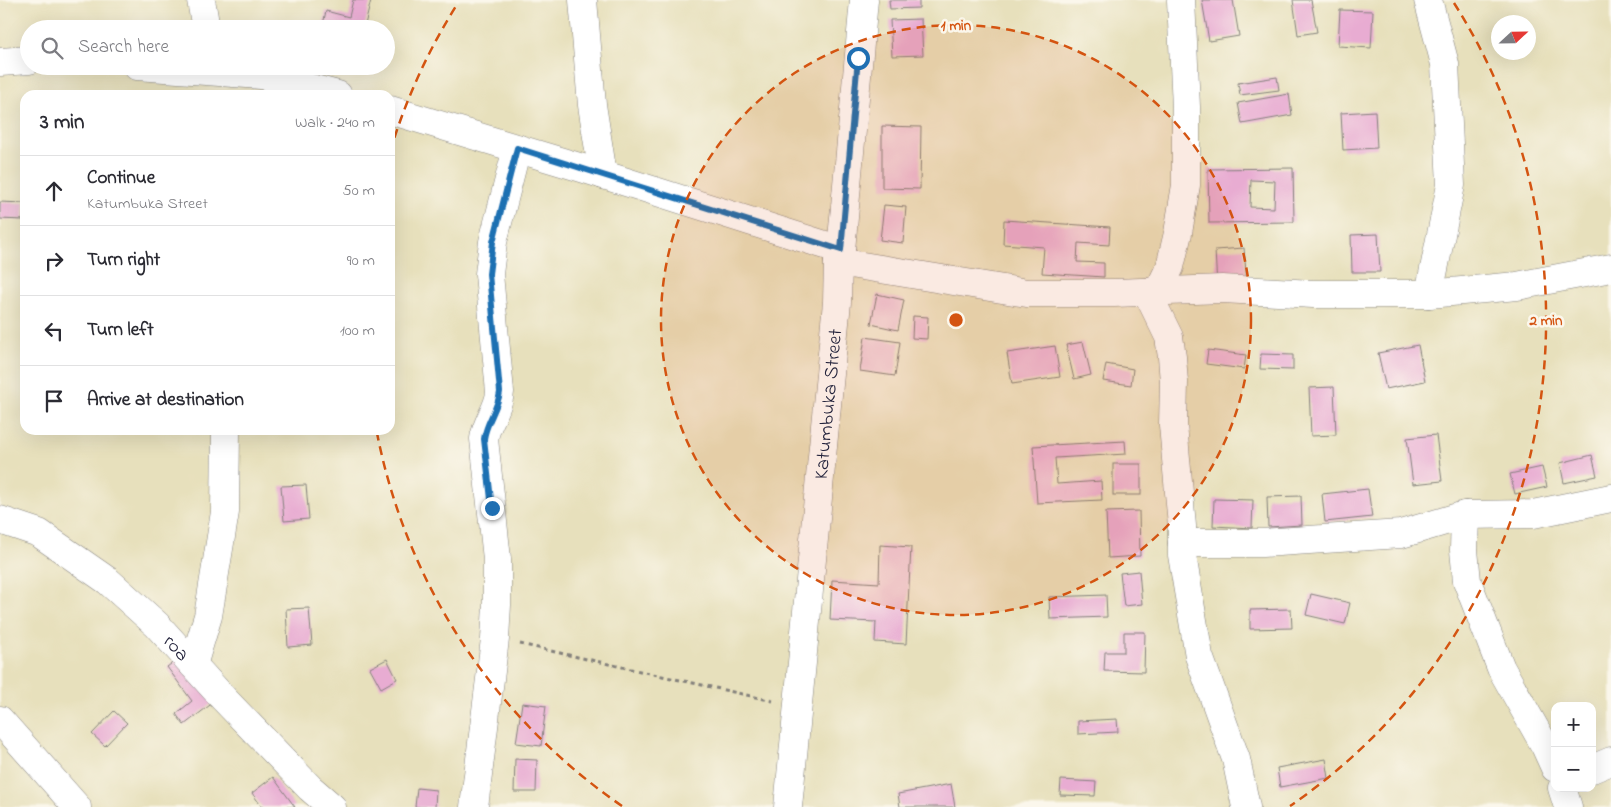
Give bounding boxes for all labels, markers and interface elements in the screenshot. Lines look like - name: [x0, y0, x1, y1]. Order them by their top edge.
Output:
- text: 1 min: [941, 15, 972, 37]
- north arrow: [1491, 15, 1536, 60]
- search box: [20, 20, 395, 75]
- icon: search: [38, 34, 66, 62]
- text: Search here: [78, 34, 169, 61]
- route start: [847, 47, 870, 70]
- text: 3 min: [40, 108, 84, 138]
- text: Walk · 240 m: [295, 111, 375, 135]
- text: Continue: [87, 165, 155, 192]
- icon: ahead: [40, 177, 68, 205]
- text: 50 m: [343, 179, 375, 203]
- text: Katumbuka Street: [87, 192, 208, 216]
- icon: right: [40, 247, 68, 275]
- text: Turn right: [87, 247, 160, 274]
- text: 90 m: [347, 249, 375, 273]
- text: 2 min: [1529, 310, 1563, 332]
- centre of rings: [947, 311, 965, 329]
- icon: left: [40, 317, 68, 345]
- text: Turn left: [87, 317, 154, 344]
- text: 100 m: [340, 319, 375, 343]
- street label: Katumbuka Street: [808, 327, 851, 481]
- icon: arrive: [40, 387, 68, 415]
- text: Arrive at destination: [87, 387, 244, 414]
- route end: [481, 497, 504, 520]
- street label: roa: [155, 629, 195, 669]
- map controls: [1551, 702, 1596, 792]
- button: +: [1551, 702, 1596, 747]
- button: −: [1551, 747, 1596, 792]

